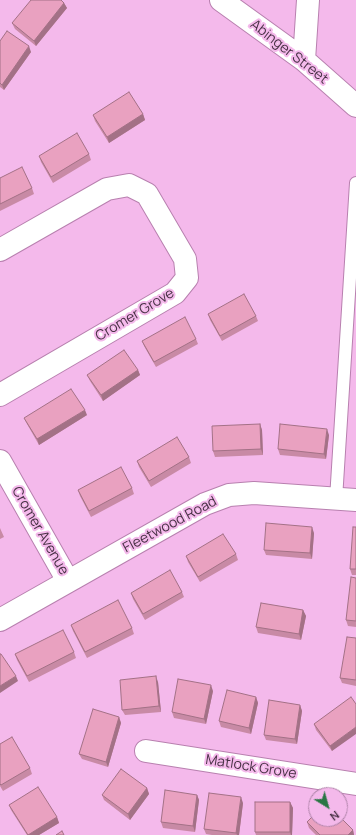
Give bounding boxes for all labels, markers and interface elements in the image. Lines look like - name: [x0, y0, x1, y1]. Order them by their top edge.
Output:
- street label: Abinger Street: [247, 16, 331, 88]
- street label: Cromer Grove: [93, 285, 177, 345]
- street label: Cromer Avenue: [8, 484, 72, 578]
- street label: Fleetwood Road: [120, 493, 220, 557]
- street label: Matlock Grove: [204, 752, 298, 782]
- north arrow: [308, 787, 348, 827]
- text: N: [327, 808, 343, 825]

